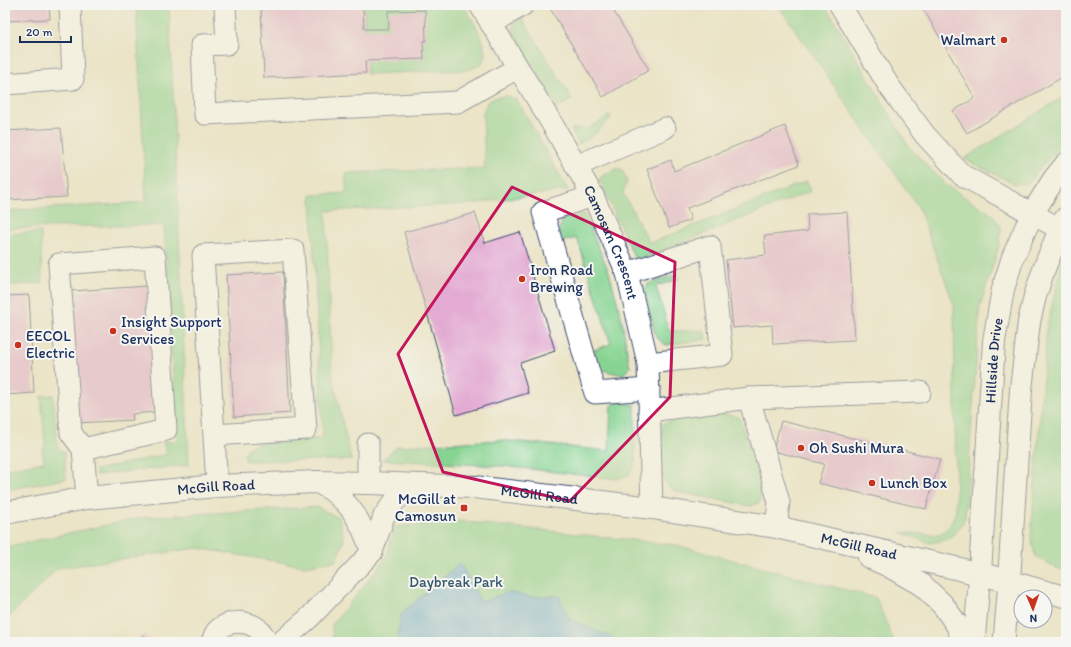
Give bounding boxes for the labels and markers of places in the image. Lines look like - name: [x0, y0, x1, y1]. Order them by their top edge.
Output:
- place label: Walmart: [941, 31, 996, 49]
- marker: Walmart: [999, 35, 1009, 45]
- place label: Iron Road Brewing: [530, 261, 593, 296]
- marker: Iron Road Brewing: [517, 274, 527, 284]
- place label: Insight Support Services: [121, 313, 222, 348]
- marker: Insight Support Services: [108, 326, 118, 336]
- place label: EECOL Electric: [26, 327, 75, 362]
- marker: EECOL Electric: [13, 340, 23, 350]
- place label: Oh Sushi Mura: [809, 439, 904, 457]
- marker: Oh Sushi Mura: [796, 443, 806, 453]
- place label: Lunch Box: [880, 474, 947, 492]
- marker: Lunch Box: [867, 478, 877, 488]
- place label: McGill at Camosun: [395, 490, 456, 525]
- marker: McGill at Camosun: [459, 503, 469, 513]

